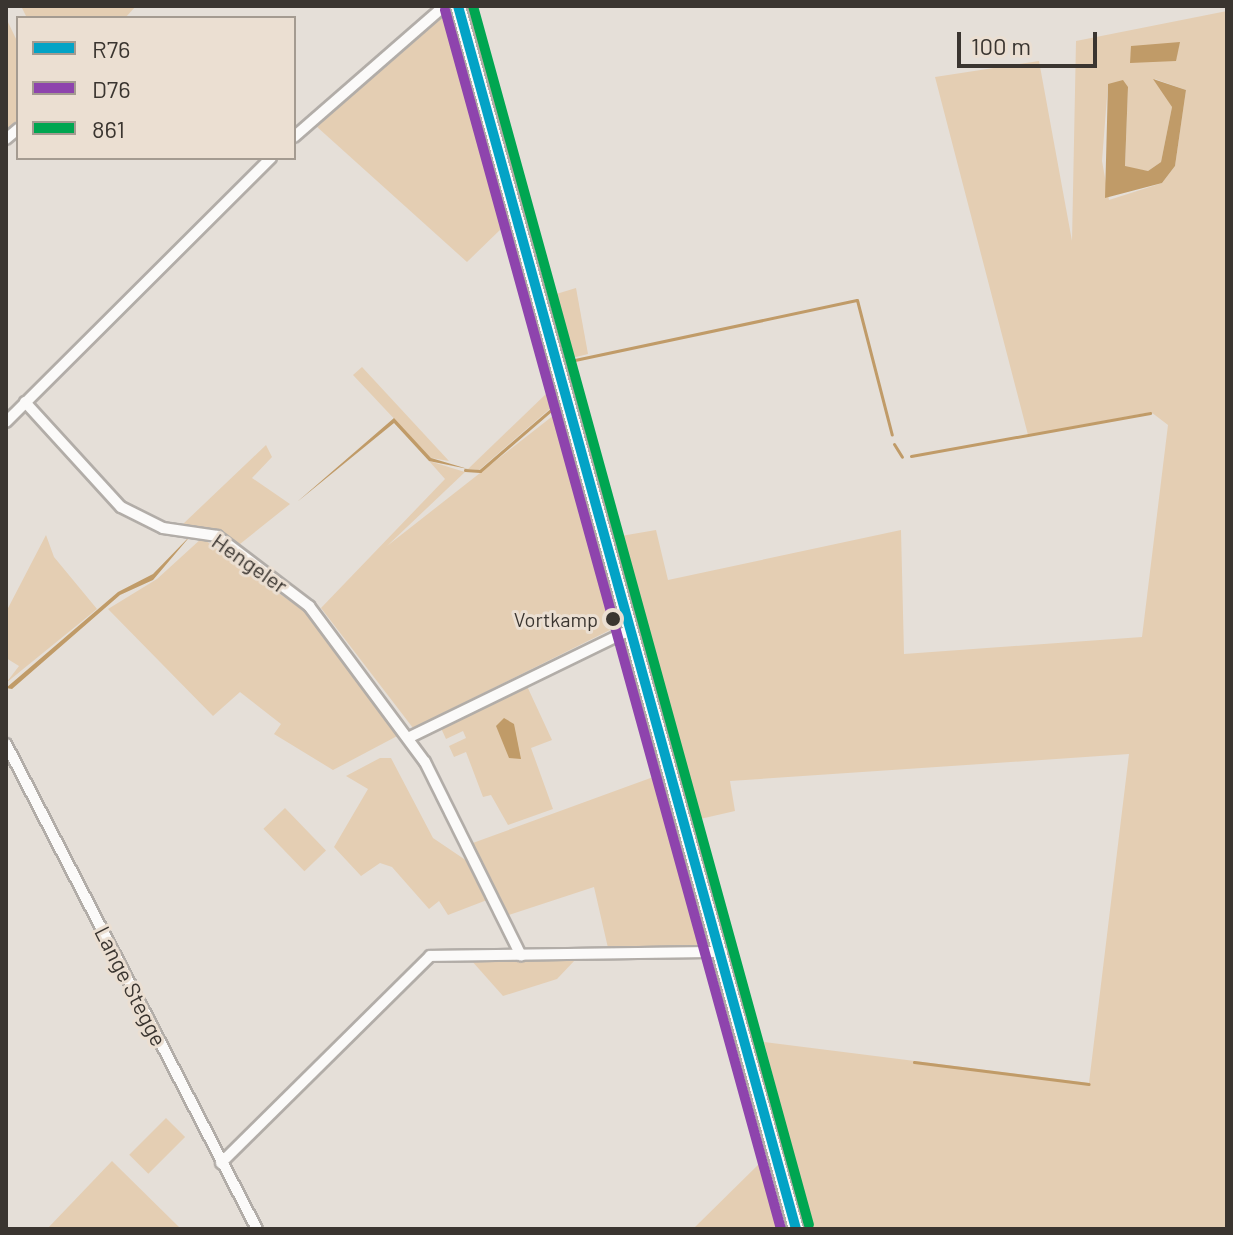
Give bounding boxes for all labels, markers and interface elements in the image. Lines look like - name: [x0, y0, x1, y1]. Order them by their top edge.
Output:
- legend: [16, 16, 296, 160]
- scale bar: [961, 16, 1101, 66]
- text: 100 m: [971, 31, 1031, 60]
- text: R76: [92, 34, 130, 63]
- text: D76: [92, 74, 131, 103]
- text: 861: [92, 114, 125, 143]
- street label: Hengeler: [207, 527, 293, 599]
- place label: Vortkamp: [514, 607, 598, 631]
- marker: Vortkamp: [605, 611, 621, 627]
- street label: Lange Stegge: [90, 922, 172, 1050]

